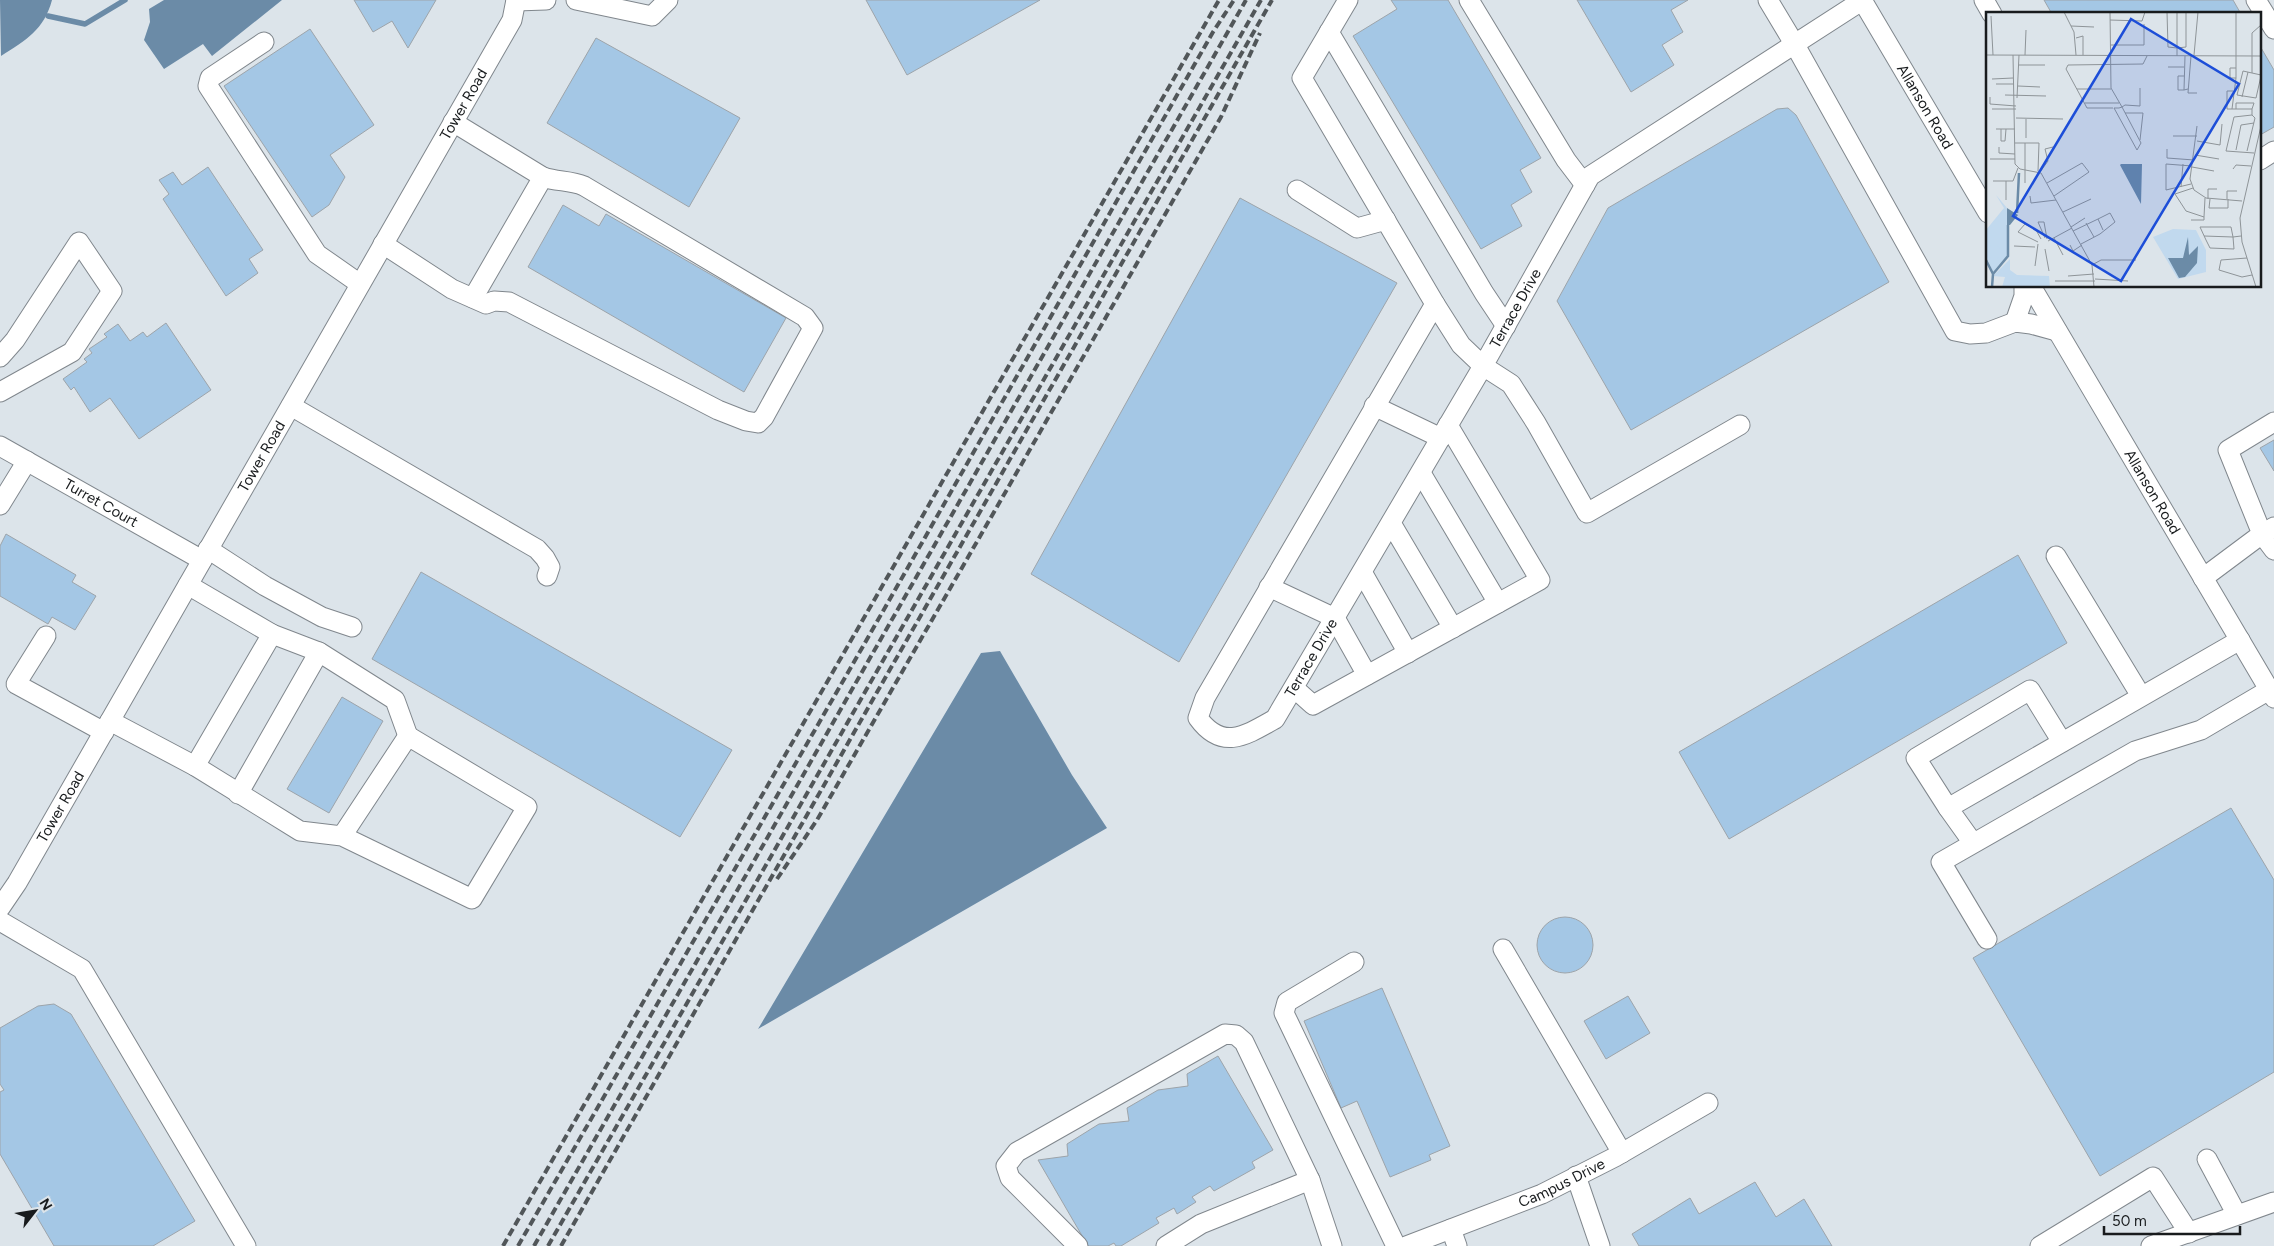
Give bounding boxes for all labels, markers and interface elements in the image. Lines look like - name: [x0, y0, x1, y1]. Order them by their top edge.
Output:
- inset map: [1986, 12, 2262, 288]
- street label: Allanson Road: [1893, 61, 1957, 152]
- street label: Tower Road: [436, 65, 491, 143]
- street label: Terrace Drive: [1486, 266, 1545, 351]
- street label: Tower Road: [234, 418, 289, 495]
- street label: Allanson Road: [2120, 446, 2184, 537]
- street label: Turret Court: [61, 475, 142, 531]
- street label: Terrace Drive: [1281, 615, 1341, 701]
- street label: Tower Road: [33, 768, 88, 846]
- street label: Campus Drive: [1516, 1155, 1608, 1211]
- north arrow: [10, 1186, 60, 1236]
- text: N: [36, 1196, 56, 1214]
- scale bar: [2104, 1204, 2240, 1236]
- text: 50 m: [2112, 1212, 2147, 1230]

